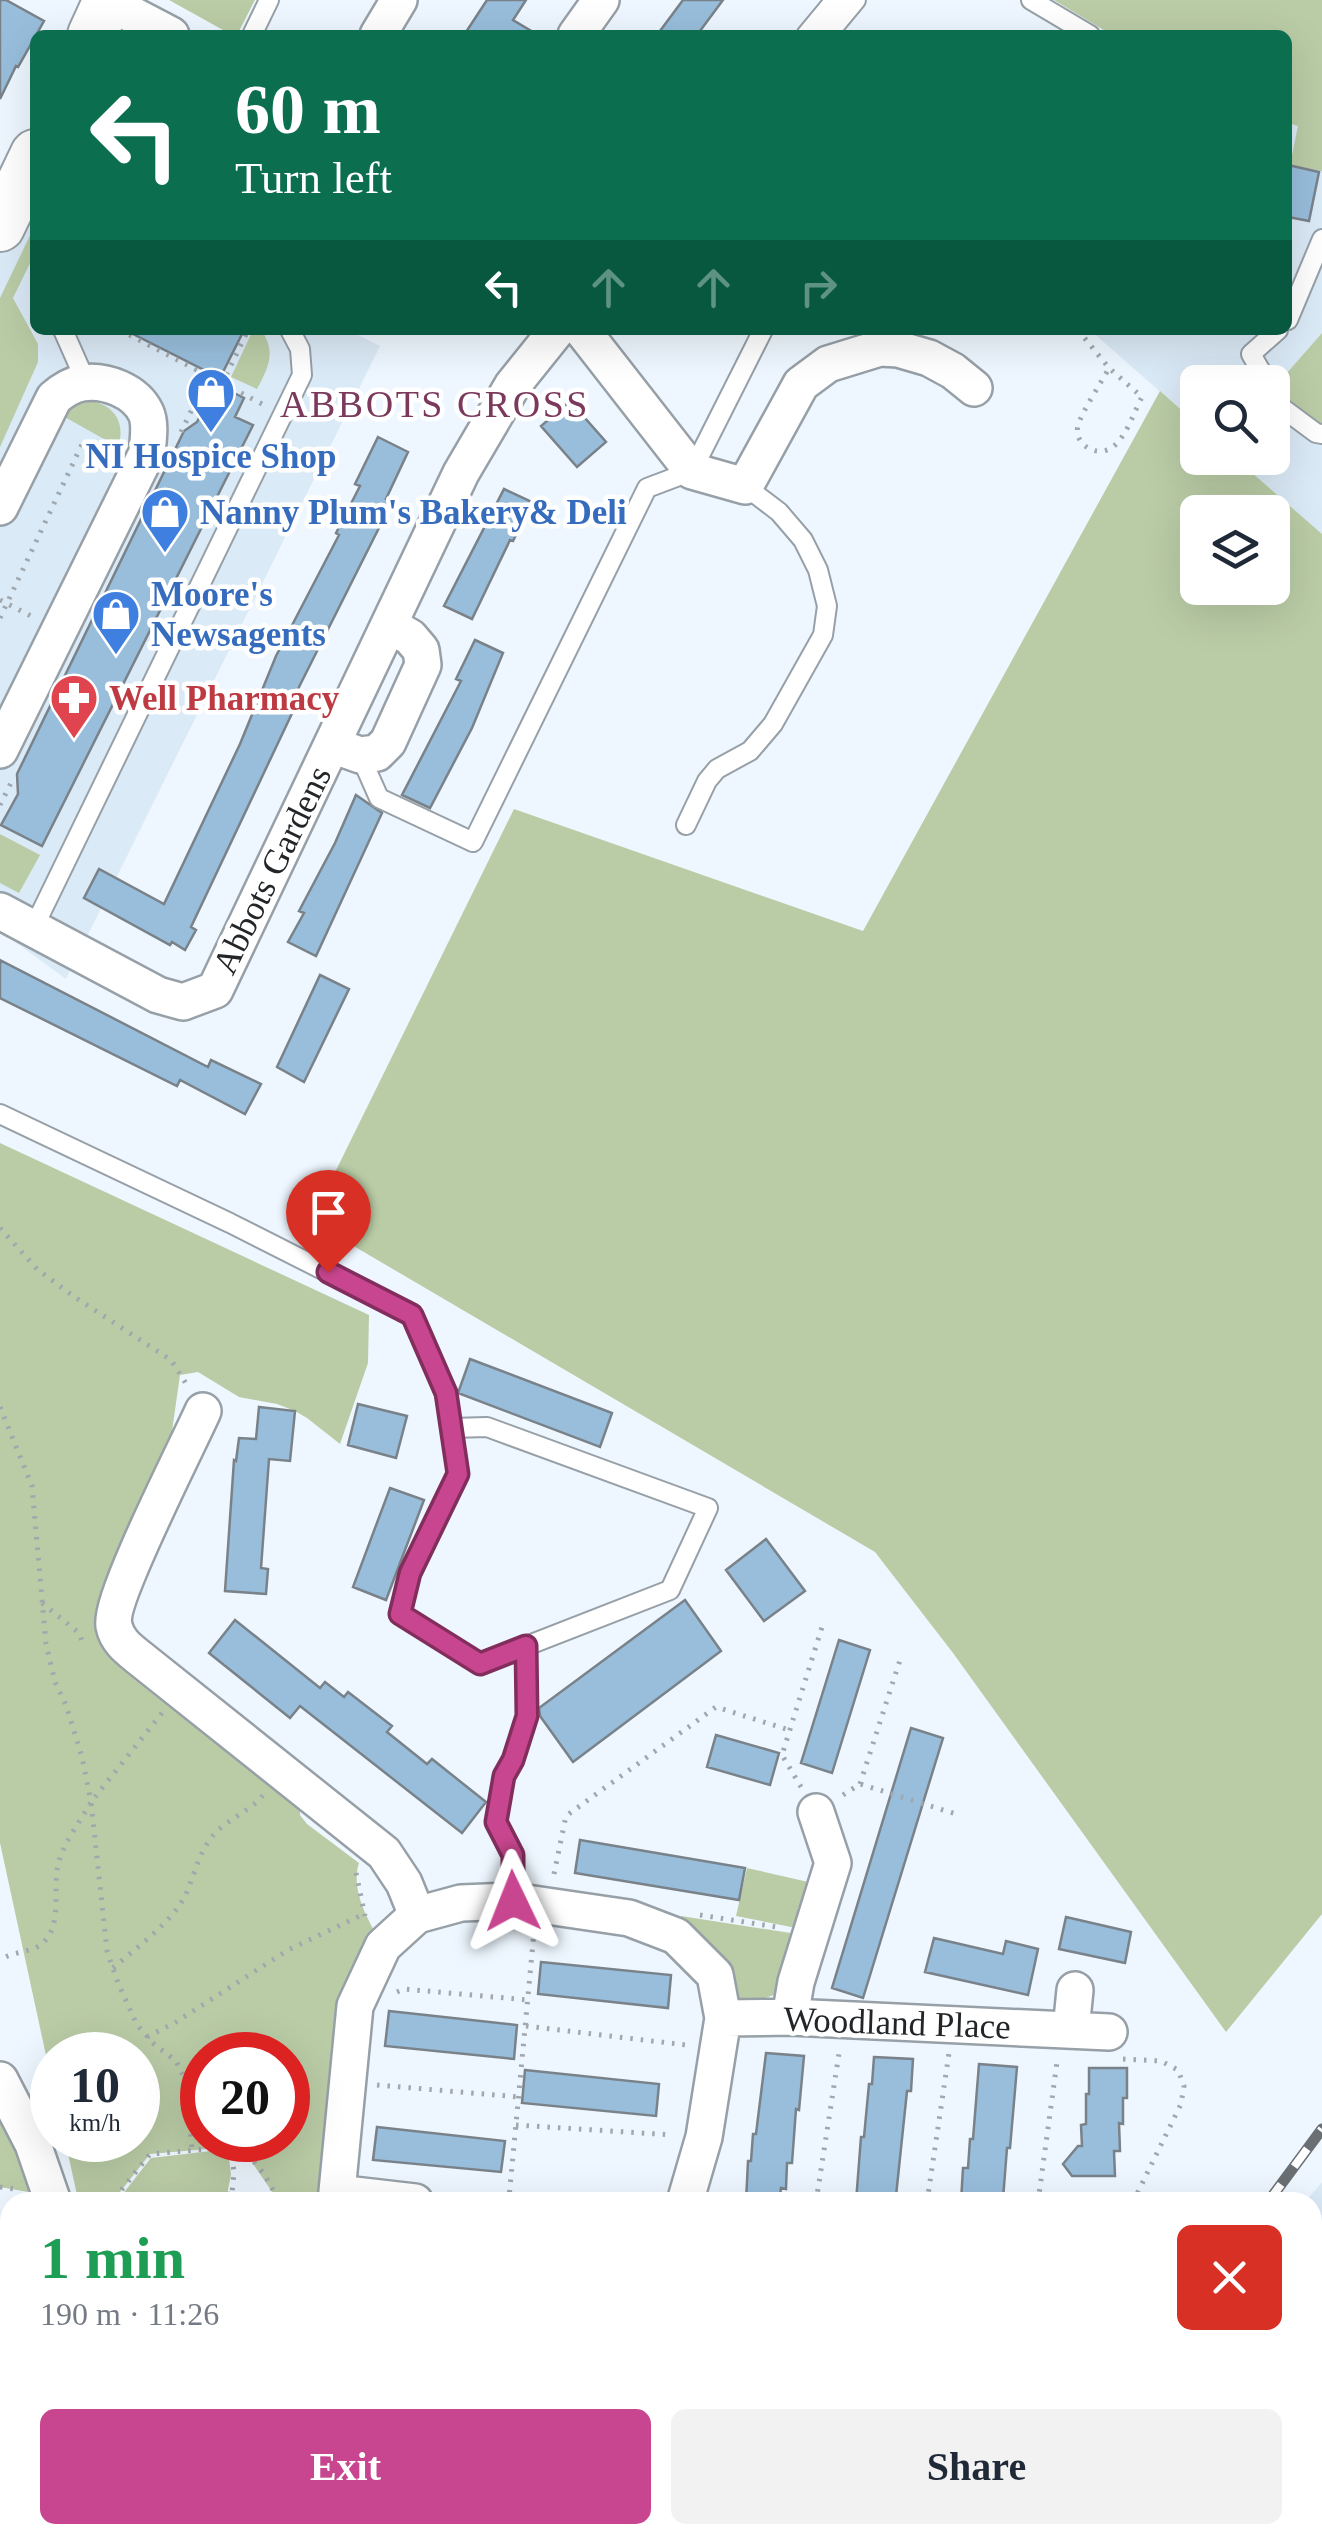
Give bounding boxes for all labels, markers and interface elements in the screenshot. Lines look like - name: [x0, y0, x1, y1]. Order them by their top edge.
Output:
- icon: left: [70, 70, 200, 200]
- text: 60 m: [235, 71, 381, 148]
- text: Turn left: [235, 153, 392, 203]
- icon: left: [476, 260, 531, 315]
- icon: ahead: [581, 260, 636, 315]
- icon: ahead: [686, 260, 741, 315]
- icon: right: [791, 260, 846, 315]
- map controls: [1180, 365, 1290, 605]
- button: search: [1180, 365, 1290, 475]
- shop icon: NI Hospice Shop: [185, 366, 237, 434]
- district label: ABBOTS CROSS: [280, 383, 590, 425]
- place label: NI Hospice Shop: [86, 437, 336, 476]
- shop icon: Nanny Plum's Bakery& Deli: [139, 486, 191, 554]
- place label: Nanny Plum's Bakery& Deli: [200, 493, 627, 532]
- button: layers: [1180, 495, 1290, 605]
- place label: Moore's Newsagents: [151, 575, 326, 654]
- shop icon: Moore's Newsagents: [90, 588, 142, 656]
- pharmacy icon: Well Pharmacy: [48, 672, 100, 740]
- place label: Well Pharmacy: [109, 679, 340, 718]
- street label: Abbots Gardens: [205, 760, 339, 980]
- pin: [286, 1170, 371, 1273]
- icon: arrive: [301, 1185, 356, 1240]
- position arrow: [461, 1849, 565, 1953]
- street label: Woodland Place: [783, 2000, 1011, 2046]
- speed limit sign: 20: [180, 2032, 310, 2162]
- text: 10: [70, 2057, 120, 2113]
- text: km/h: [69, 2109, 121, 2136]
- text: 1 min: [40, 2225, 185, 2291]
- button: close: [1177, 2225, 1282, 2330]
- text: 190 m · 11:26: [40, 2296, 219, 2332]
- button: Exit: [40, 2409, 651, 2524]
- button: Share: [671, 2409, 1282, 2524]

